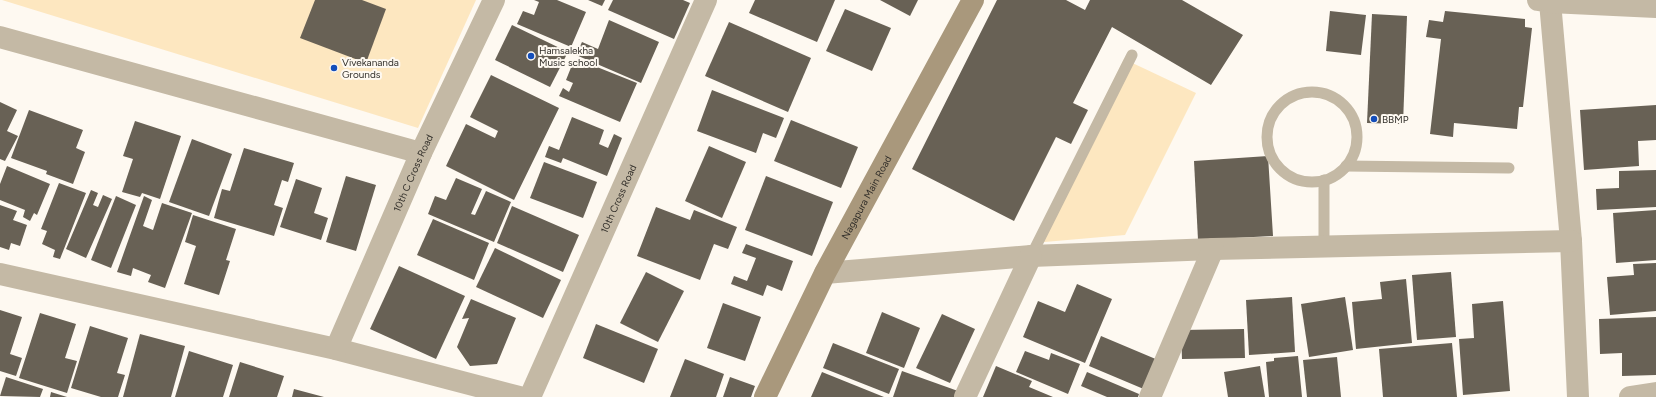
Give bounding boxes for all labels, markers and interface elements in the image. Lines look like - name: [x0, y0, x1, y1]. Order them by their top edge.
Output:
- place label: Hamsalekha Music school: [539, 44, 597, 69]
- marker: Hamsalekha Music school: [526, 51, 536, 61]
- place label: Vivekananda Grounds: [342, 56, 399, 81]
- marker: Vivekananda Grounds: [329, 63, 339, 73]
- place label: BBMP: [1382, 113, 1409, 126]
- marker: BBMP: [1369, 114, 1379, 124]
- street label: 10th C Cross Road: [390, 132, 436, 214]
- street label: Nagapura Main Road: [839, 153, 895, 242]
- street label: 10th Cross Road: [598, 162, 639, 235]

